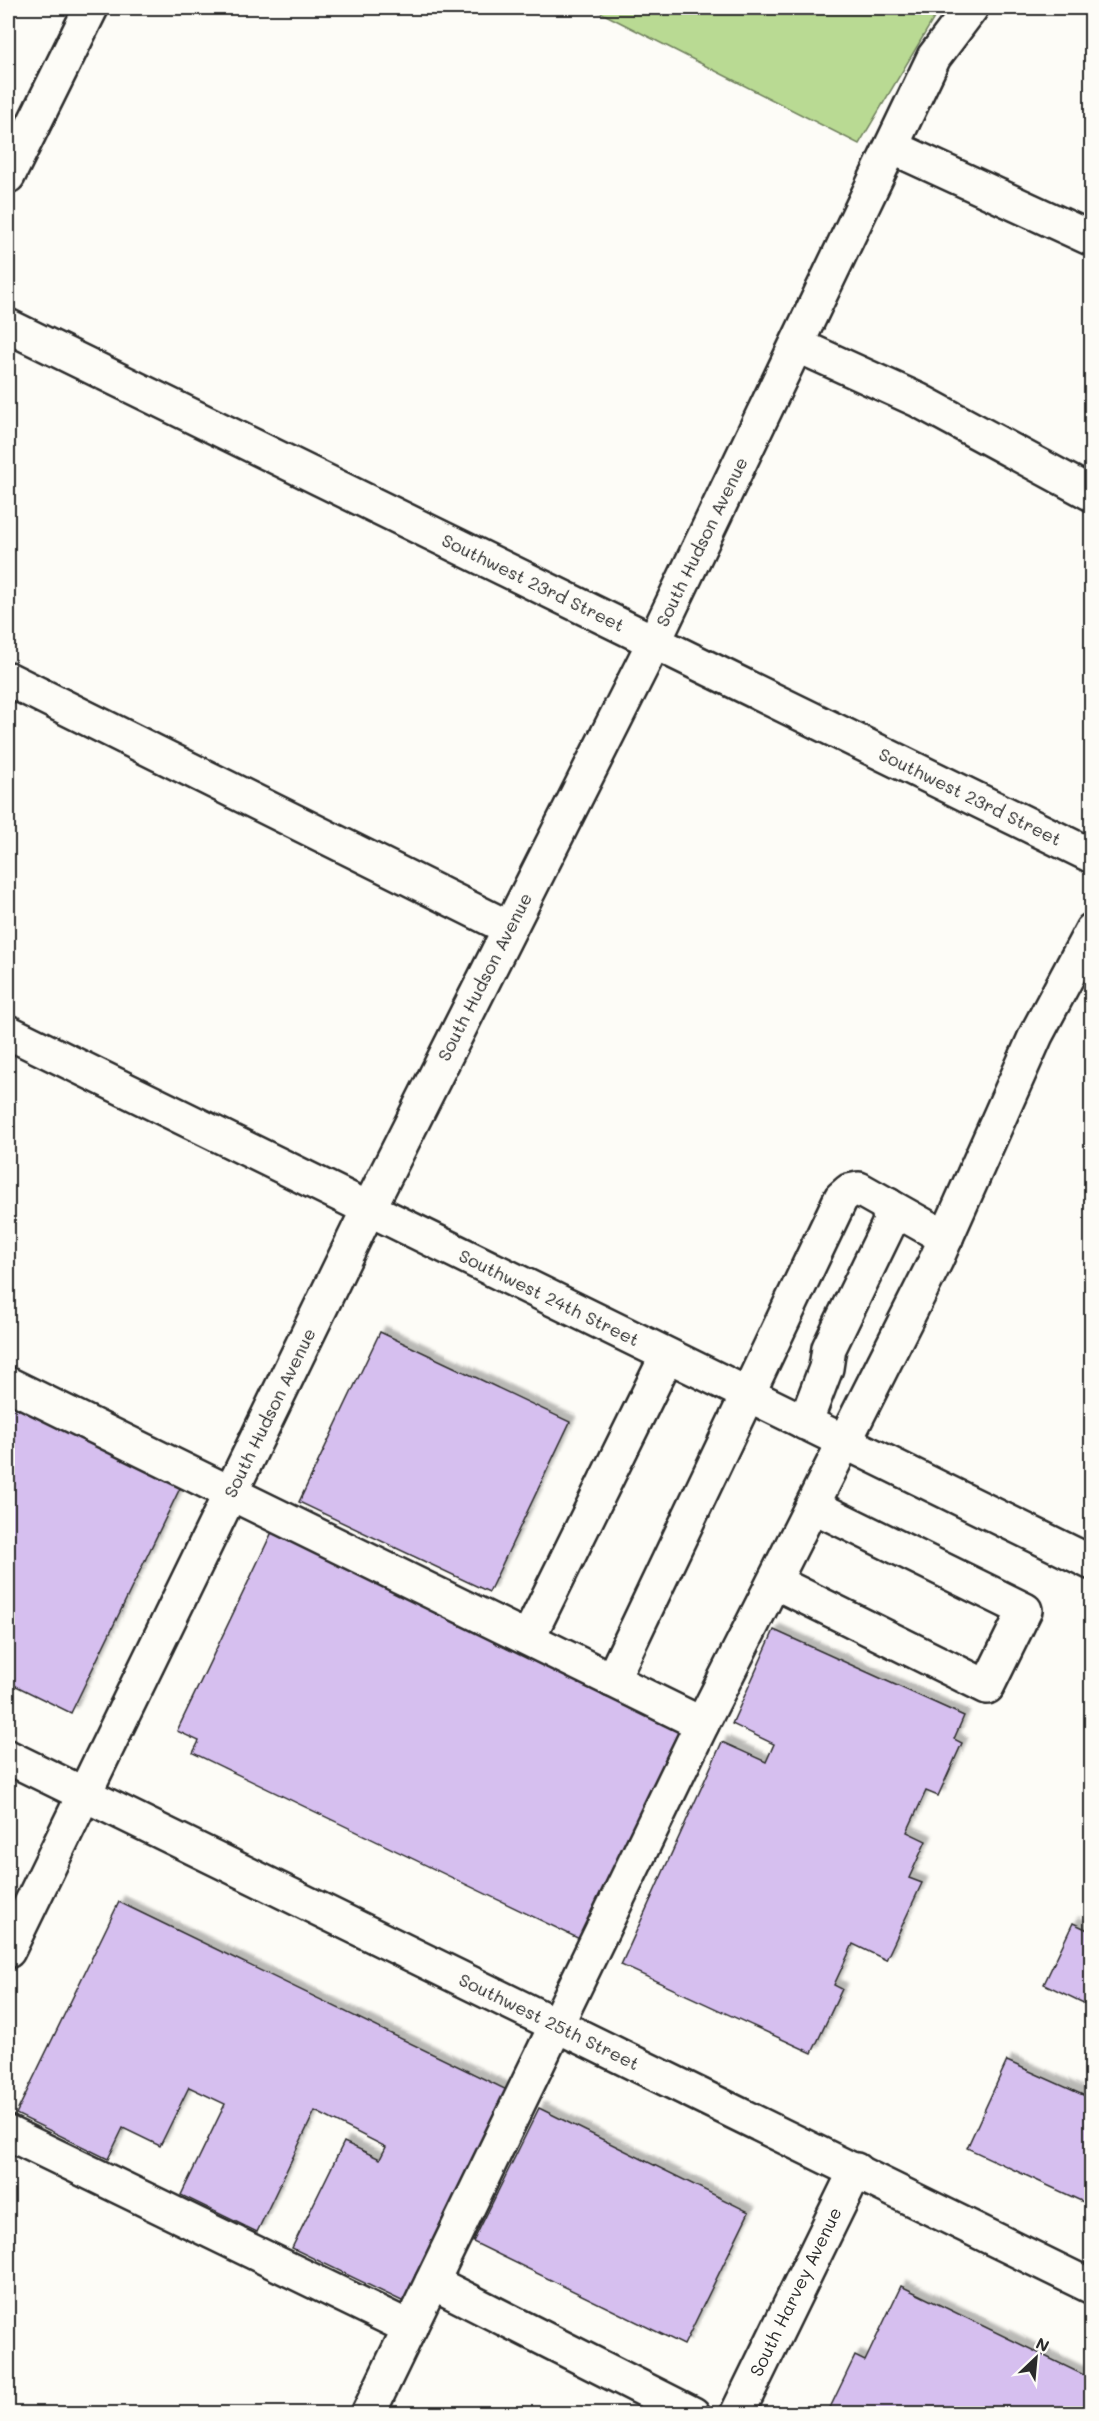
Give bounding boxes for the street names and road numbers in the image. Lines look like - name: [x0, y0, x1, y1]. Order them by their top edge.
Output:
- street label: South Hudson Avenue: [650, 453, 753, 630]
- street label: Southwest 23rd Street: [438, 527, 629, 637]
- street label: Southwest 23rd Street: [875, 741, 1066, 851]
- street label: South Hudson Avenue: [431, 888, 537, 1065]
- street label: Southwest 24th Street: [455, 1243, 644, 1351]
- street label: South Hudson Avenue: [218, 1324, 321, 1501]
- street label: Southwest 25th Street: [455, 1967, 644, 2075]
- street label: South Harvey Avenue: [744, 2203, 847, 2380]

